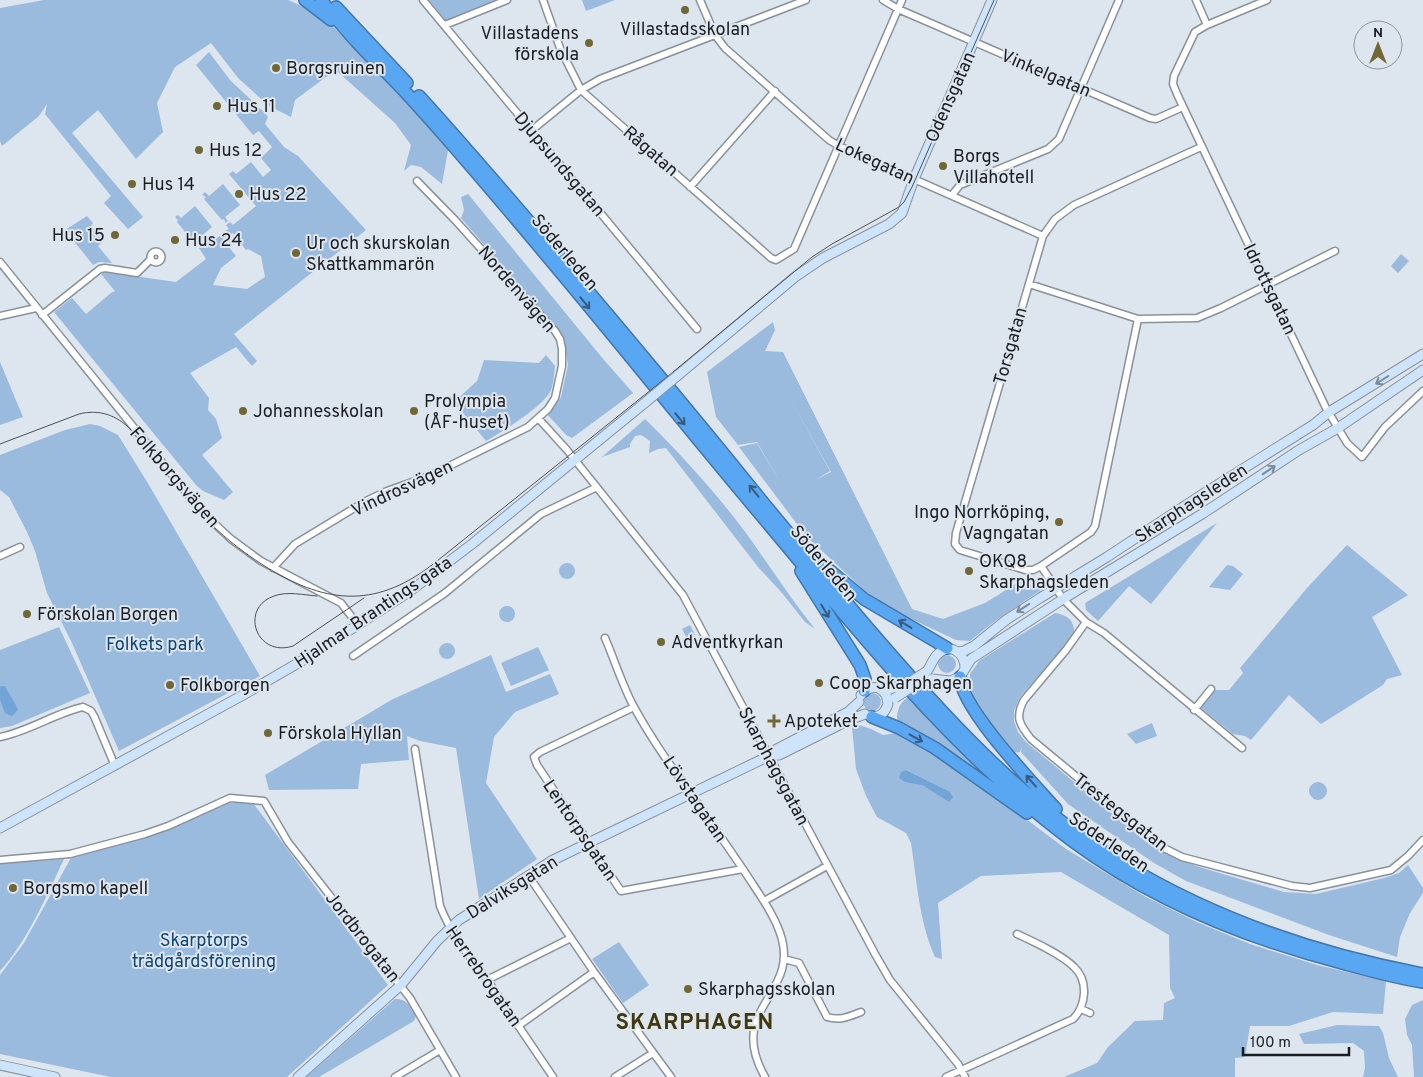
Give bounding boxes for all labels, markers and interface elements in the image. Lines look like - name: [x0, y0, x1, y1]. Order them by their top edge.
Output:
- marker: Villastadsskolan: [679, 4, 691, 16]
- place label: Villastadsskolan: [620, 19, 750, 42]
- north arrow: [1353, 20, 1403, 70]
- place label: Villastadens förskola: [481, 23, 579, 67]
- text: N: [1373, 25, 1383, 42]
- marker: Villastadens förskola: [583, 37, 595, 49]
- street label: Vinkelgatan: [997, 45, 1094, 104]
- street label: Odensgatan: [921, 49, 982, 147]
- place label: Borgsruinen: [286, 58, 385, 81]
- marker: Borgsruinen: [270, 62, 282, 74]
- place label: Hus 11: [227, 96, 276, 119]
- marker: Hus 11: [211, 100, 223, 112]
- street label: Djupsundsgatan: [508, 108, 610, 222]
- street label: Rågatan: [617, 122, 683, 183]
- street label: Lokegatan: [831, 134, 918, 191]
- place label: Hus 12: [209, 140, 262, 163]
- marker: Hus 12: [193, 144, 205, 156]
- place label: Borgs Villahotell: [953, 146, 1034, 190]
- marker: Borgs Villahotell: [937, 160, 949, 172]
- place label: Hus 14: [142, 174, 195, 197]
- marker: Hus 14: [126, 178, 138, 190]
- place label: Hus 22: [249, 184, 306, 207]
- marker: Hus 22: [233, 188, 245, 200]
- street label: Söderleden: [525, 210, 602, 296]
- place label: Hus 15: [52, 225, 105, 248]
- marker: Hus 15: [109, 229, 121, 241]
- place label: Hus 24: [185, 230, 242, 253]
- place label: Ur och skurskolan Skattkammarön: [306, 233, 450, 277]
- marker: Hus 24: [169, 234, 181, 246]
- street label: Idrottsgatan: [1237, 240, 1301, 339]
- street label: Nordenvägen: [472, 242, 560, 338]
- marker: Ur och skurskolan Skattkammarön: [290, 247, 302, 259]
- one-way arrow: [579, 296, 590, 309]
- street label: Torsgatan: [989, 305, 1034, 388]
- one-way arrow: [1375, 376, 1389, 386]
- place label: Prolympia (ÅF-huset): [424, 391, 510, 435]
- place label: Johannesskolan: [253, 401, 384, 424]
- marker: Johannesskolan: [237, 405, 249, 417]
- marker: Prolympia (ÅF-huset): [408, 405, 420, 417]
- one-way arrow: [674, 412, 685, 425]
- street label: Folkborgsvägen: [124, 423, 224, 533]
- street label: Vindrosvägen: [348, 456, 457, 523]
- street label: Skarphagsleden: [1131, 459, 1253, 549]
- one-way arrow: [1262, 465, 1276, 475]
- one-way arrow: [748, 485, 759, 498]
- place label: Ingo Norrköping, Vagngatan: [914, 502, 1049, 546]
- marker: Ingo Norrköping, Vagngatan: [1053, 516, 1065, 528]
- street label: Söderleden: [784, 521, 861, 607]
- place label: OKQ8 Skarphagsleden: [979, 551, 1109, 595]
- street label: Hjalmar Brantings gata: [291, 552, 457, 675]
- marker: OKQ8 Skarphagsleden: [963, 565, 975, 577]
- place label: Förskolan Borgen: [37, 604, 178, 627]
- one-way arrow: [821, 604, 831, 618]
- one-way arrow: [1017, 604, 1031, 614]
- marker: Förskolan Borgen: [21, 608, 33, 620]
- one-way arrow: [899, 618, 913, 628]
- place label: Adventkyrkan: [671, 632, 783, 655]
- park label: Folkets park: [106, 634, 204, 657]
- marker: Adventkyrkan: [655, 636, 667, 648]
- place label: Coop Skarphagen: [829, 673, 972, 696]
- place label: Folkborgen: [180, 675, 270, 698]
- marker: Coop Skarphagen: [813, 677, 825, 689]
- marker: Folkborgen: [164, 679, 176, 691]
- street label: Skarphagsgatan: [732, 703, 814, 830]
- place label: Apoteket: [784, 711, 858, 734]
- marker: Apoteket: [768, 715, 780, 727]
- place label: Förskola Hyllan: [278, 723, 402, 746]
- marker: Förskola Hyllan: [262, 727, 274, 739]
- one-way arrow: [909, 733, 923, 743]
- street label: Lövstagatan: [656, 752, 731, 847]
- street label: Trestegsgatan: [1068, 769, 1172, 857]
- one-way arrow: [1025, 775, 1037, 788]
- street label: Lentorpsgatan: [536, 776, 621, 886]
- street label: Söderleden: [1063, 808, 1153, 879]
- street label: Dalviksgatan: [463, 851, 563, 925]
- place label: Borgsmo kapell: [23, 878, 148, 901]
- marker: Borgsmo kapell: [7, 882, 19, 894]
- street label: Jordbrogatan: [319, 888, 405, 988]
- street label: Herrebrogatan: [439, 922, 526, 1032]
- park label: Skarptorps trädgårdsförening: [132, 930, 276, 974]
- place label: Skarphagsskolan: [698, 979, 835, 1002]
- marker: Skarphagsskolan: [682, 983, 694, 995]
- district label: SKARPHAGEN: [616, 1010, 774, 1037]
- scale bar: [1243, 1024, 1349, 1056]
- text: 100 m: [1250, 1034, 1291, 1053]

